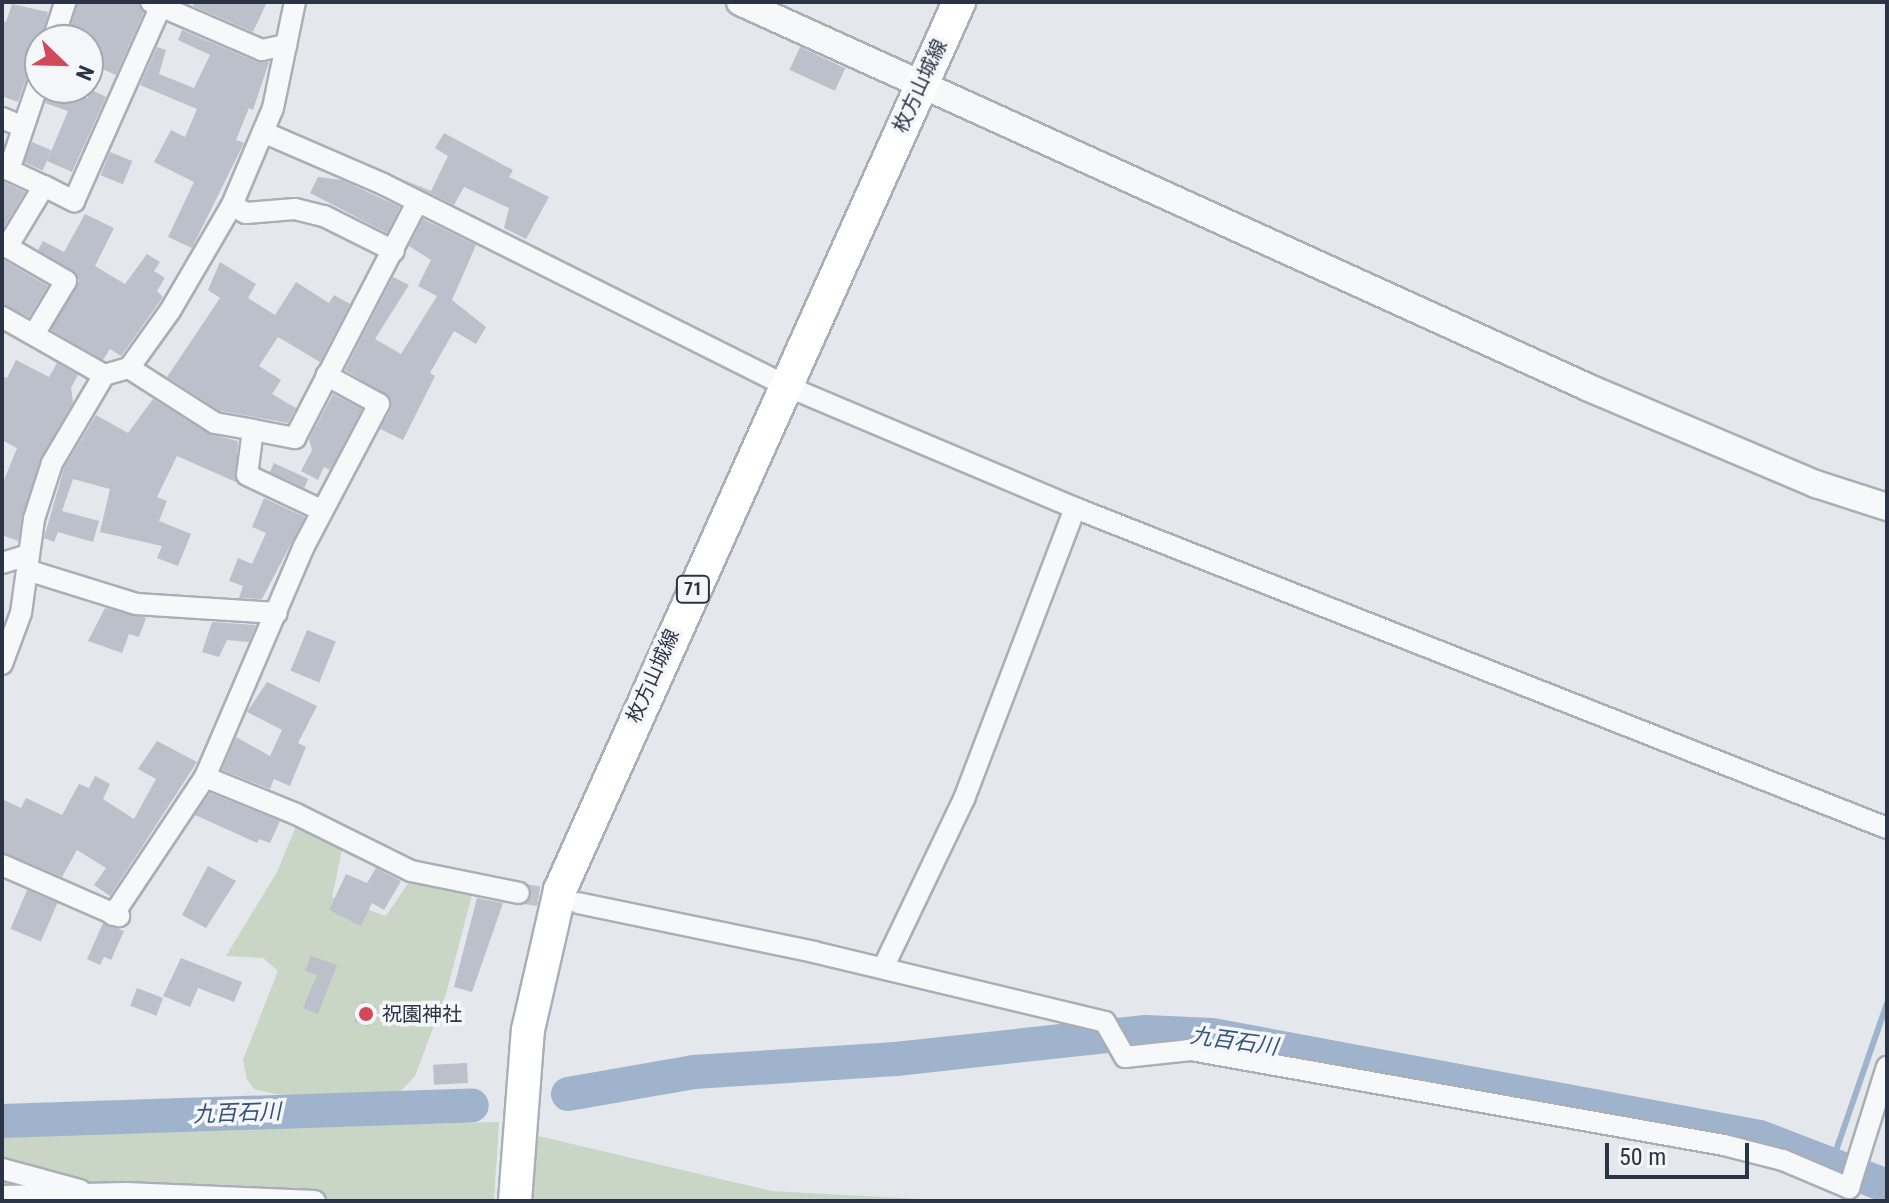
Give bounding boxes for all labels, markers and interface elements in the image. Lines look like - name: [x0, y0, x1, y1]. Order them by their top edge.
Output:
- north arrow: [24, 24, 104, 104]
- street label: 枚方山城線: [888, 36, 952, 136]
- text: N: [71, 62, 99, 84]
- road number: 71: [675, 575, 711, 603]
- street label: 枚方山城線: [622, 625, 684, 727]
- place label: 祝園神社: [382, 1002, 462, 1026]
- marker: 祝園神社: [357, 1005, 375, 1023]
- water label: 九百石川: [1189, 1022, 1279, 1060]
- water label: 九百石川: [193, 1098, 281, 1128]
- scale bar: [1609, 1127, 1753, 1177]
- text: 50 m: [1619, 1143, 1666, 1171]

